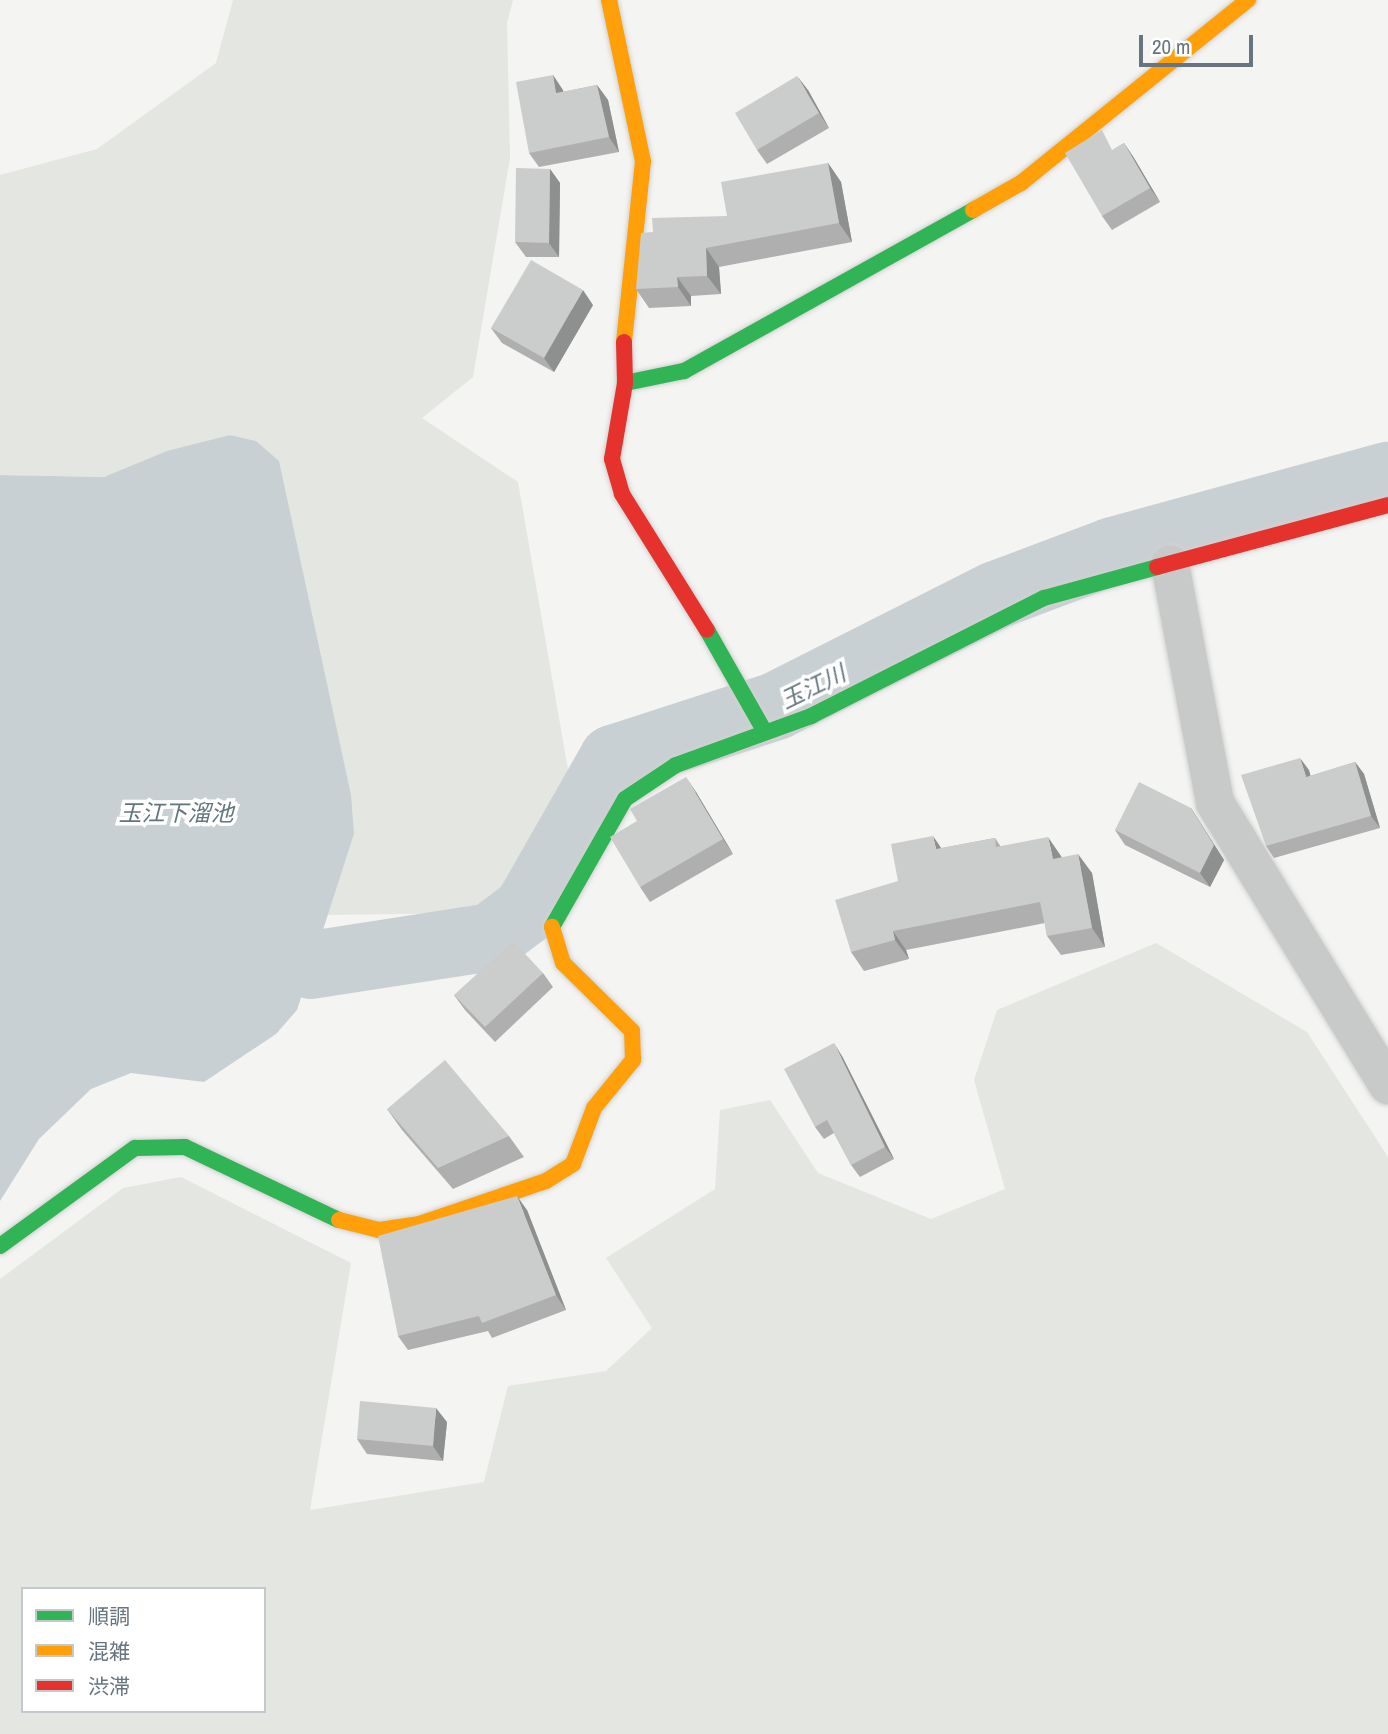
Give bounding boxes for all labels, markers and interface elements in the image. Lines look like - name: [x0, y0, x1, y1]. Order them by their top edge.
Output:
- scale bar: [1143, 21, 1257, 65]
- text: 20 m: [1152, 32, 1190, 61]
- water label: 玉江川: [776, 659, 850, 715]
- water label: 玉江下溜池: [119, 799, 233, 827]
- legend: [21, 1587, 266, 1713]
- text: 順調: [88, 1602, 130, 1631]
- text: 混雑: [88, 1637, 130, 1666]
- text: 渋滞: [88, 1672, 130, 1701]

